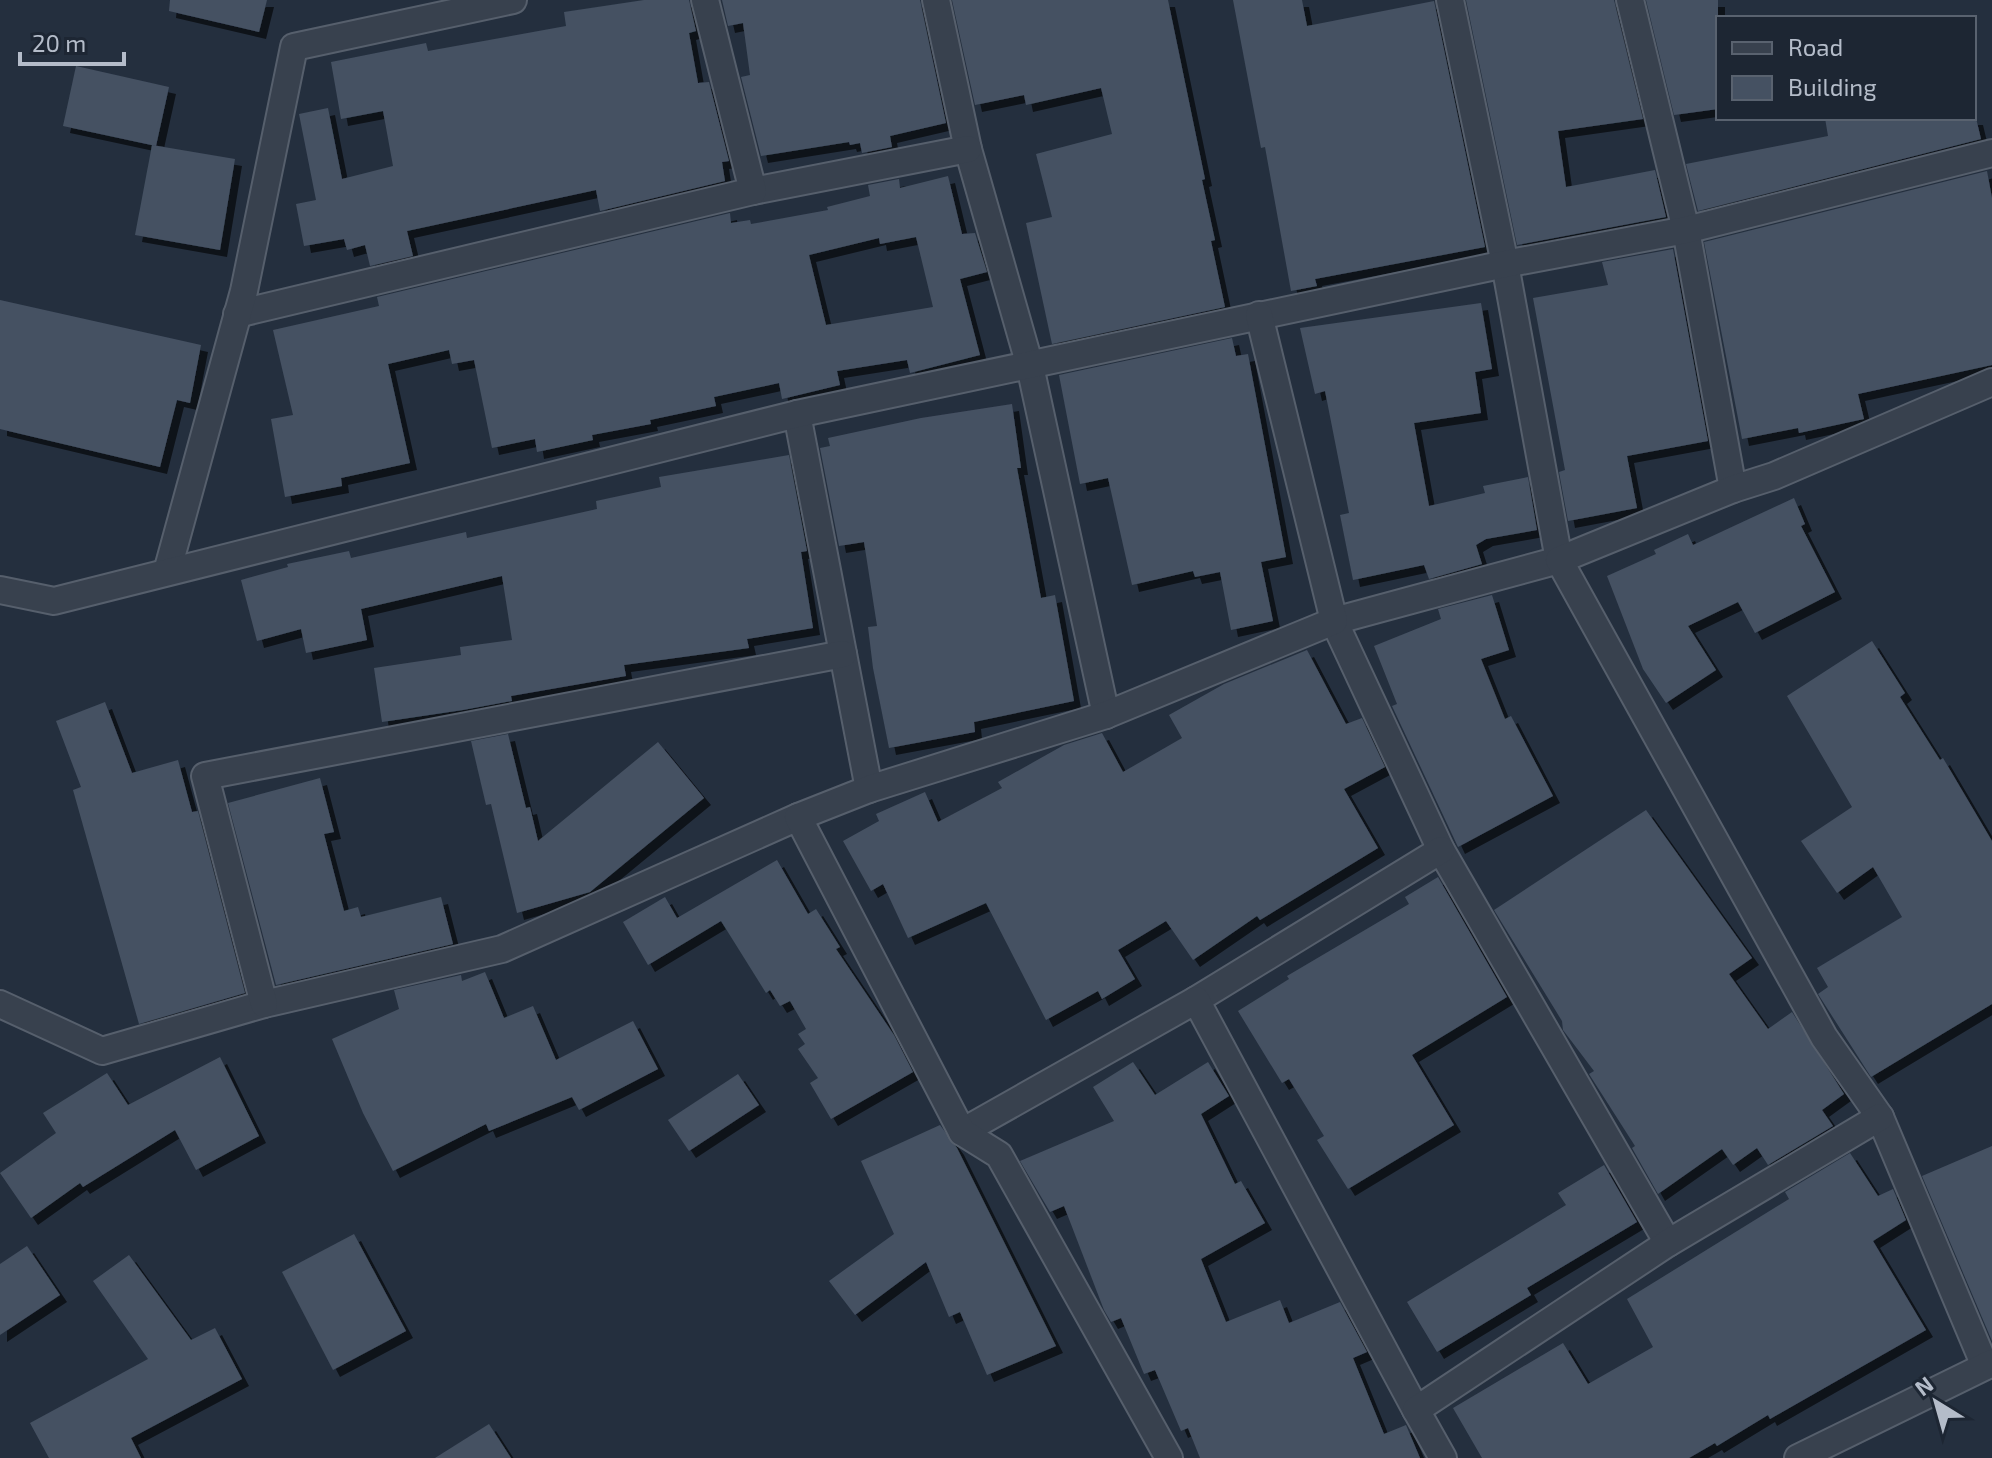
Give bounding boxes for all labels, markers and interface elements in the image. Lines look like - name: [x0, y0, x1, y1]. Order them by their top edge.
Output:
- scale bar: [20, 16, 124, 66]
- legend: [1716, 16, 1976, 120]
- text: 20 m: [32, 28, 86, 57]
- text: Road: [1788, 32, 1843, 61]
- text: Building: [1788, 72, 1877, 101]
- north arrow: [1896, 1362, 1976, 1442]
- text: N: [1909, 1370, 1938, 1400]

